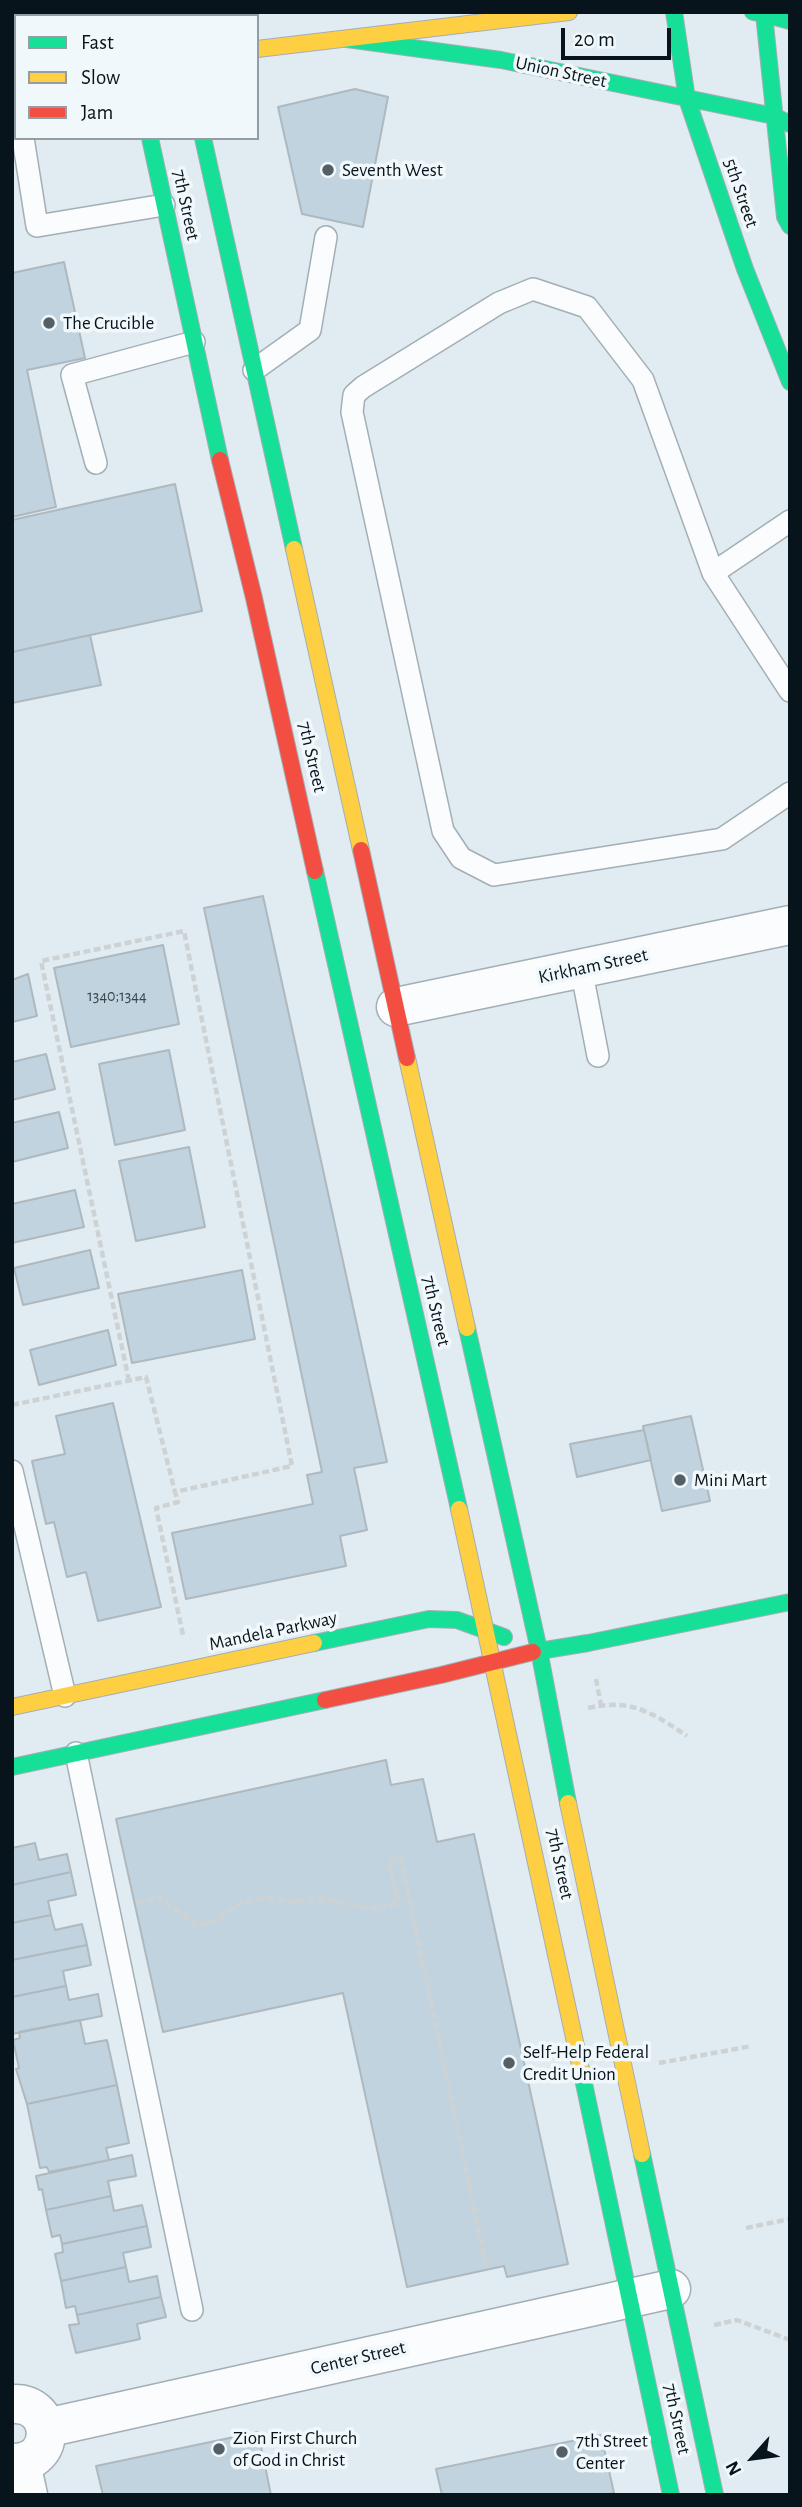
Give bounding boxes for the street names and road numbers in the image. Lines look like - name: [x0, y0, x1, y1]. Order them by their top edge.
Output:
- street label: Union Street: [513, 51, 609, 93]
- street label: 5th Street: [719, 155, 763, 231]
- street label: 7th Street: [167, 168, 205, 242]
- street label: 7th Street: [293, 719, 331, 795]
- street label: Kirkham Street: [536, 943, 650, 989]
- street label: 7th Street: [417, 1273, 455, 1349]
- street label: Mandela Parkway: [207, 1606, 339, 1656]
- street label: 7th Street: [541, 1827, 579, 1901]
- street label: Center Street: [308, 2336, 408, 2380]
- street label: 7th Street: [658, 2382, 696, 2456]

